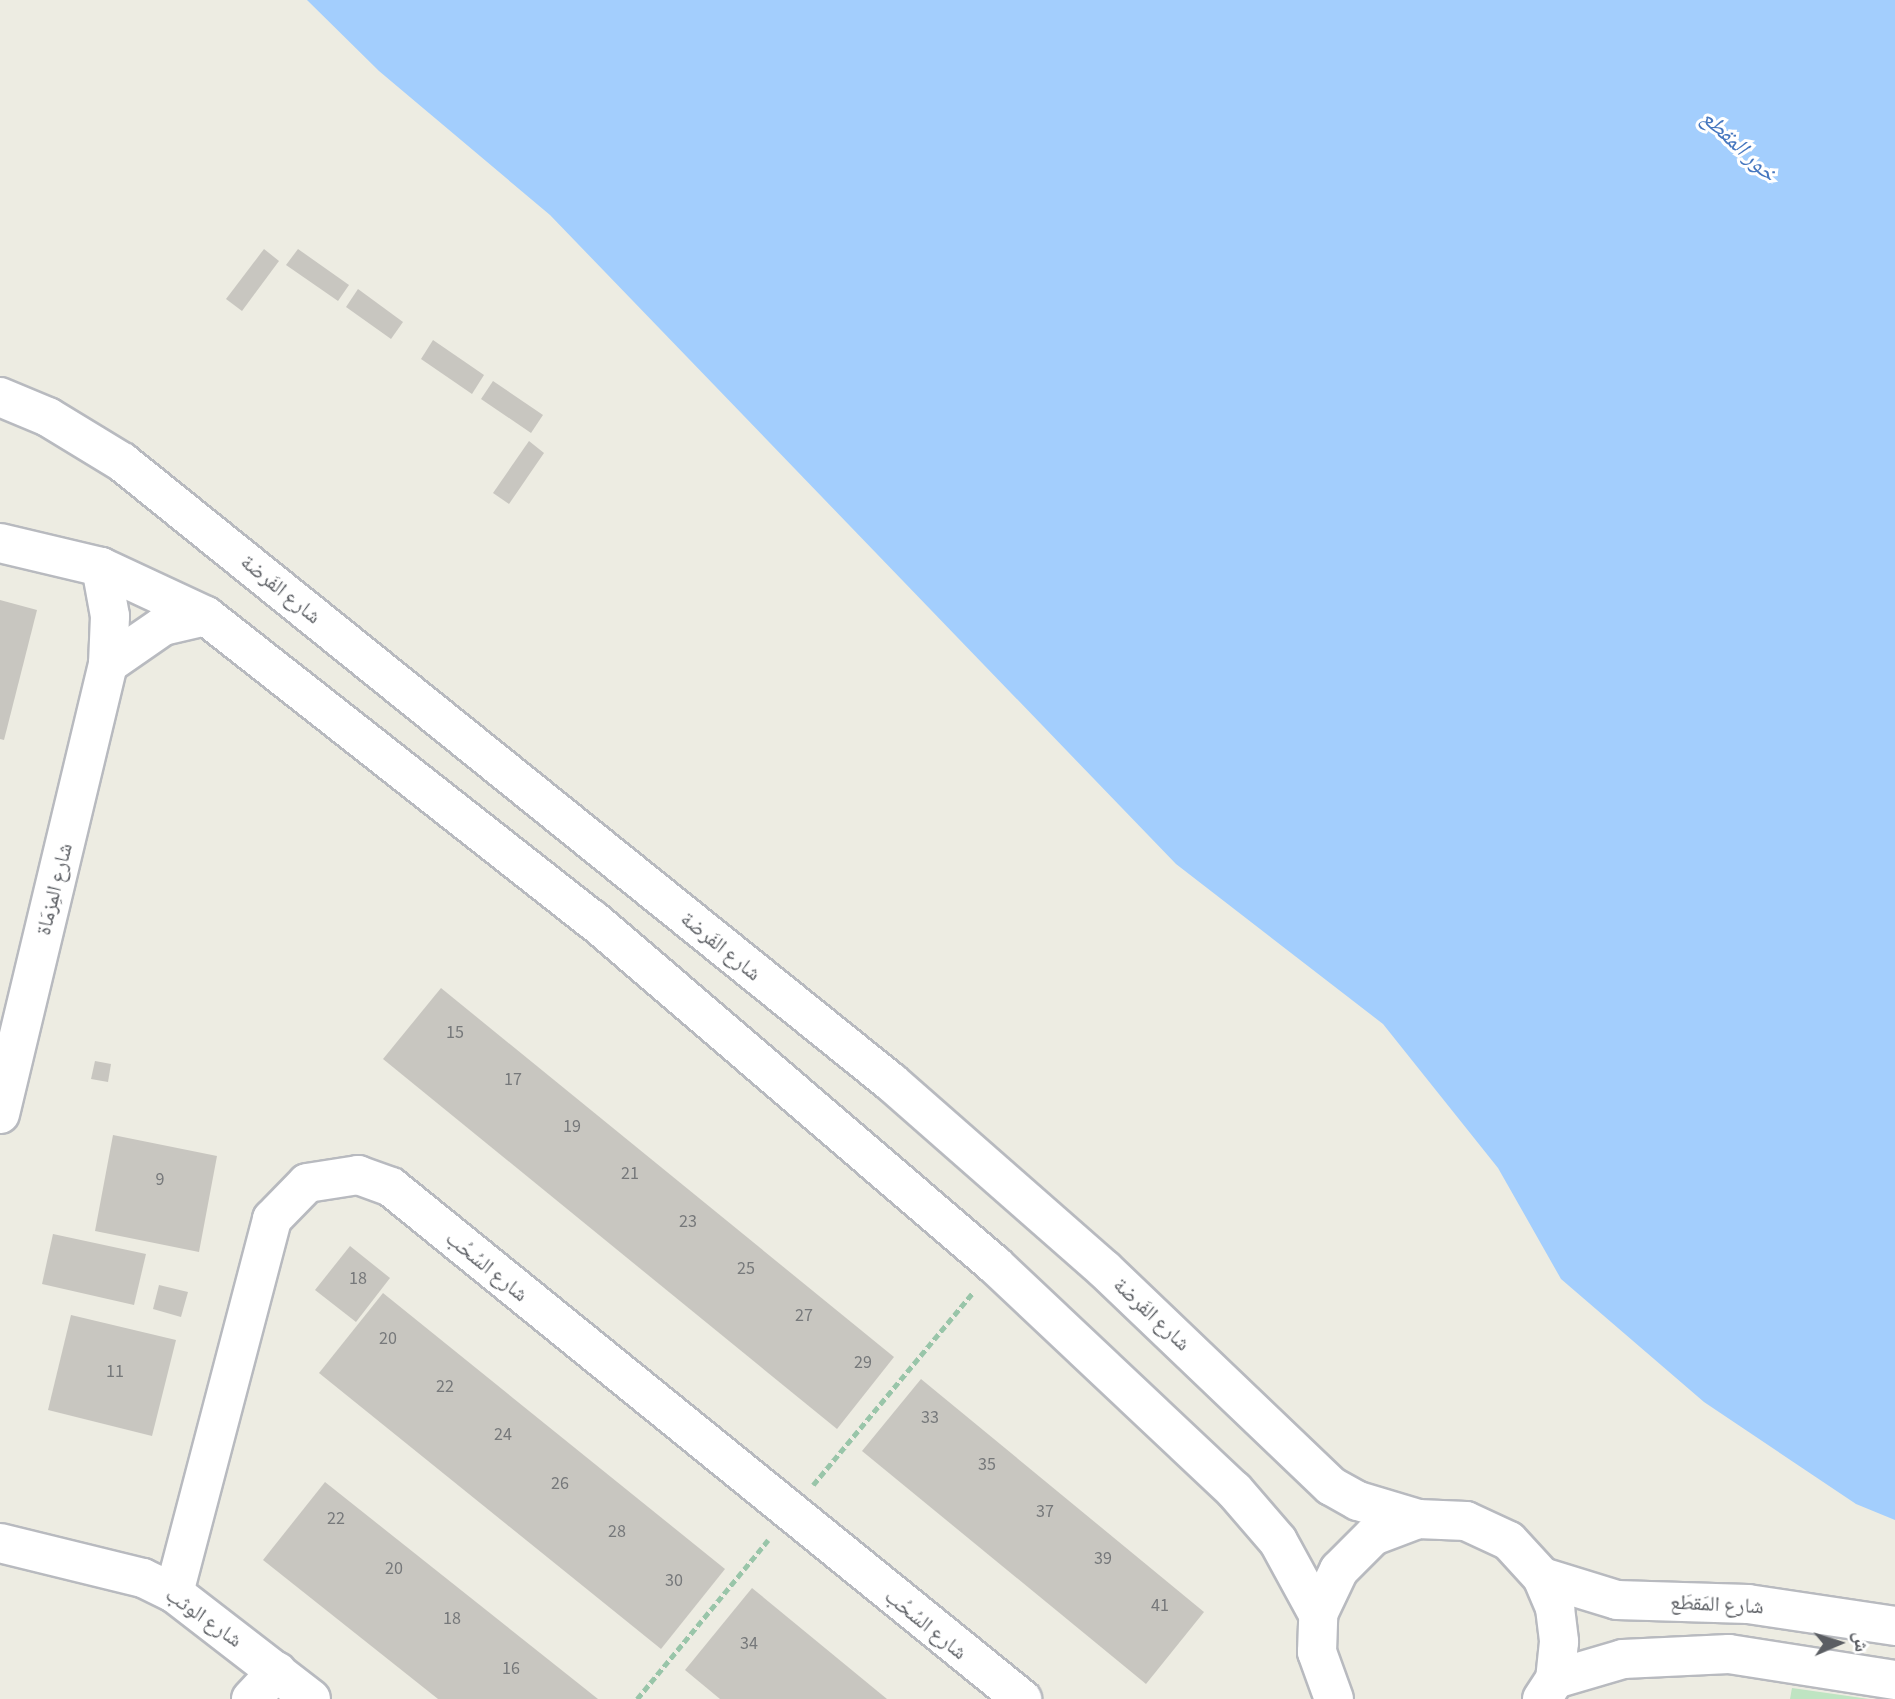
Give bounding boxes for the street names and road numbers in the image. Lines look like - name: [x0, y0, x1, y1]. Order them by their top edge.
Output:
- street label: شارع الفَرضة: [236, 549, 326, 629]
- street label: شارع المِزمَاة: [30, 840, 78, 938]
- street label: شارع الفَرضة: [676, 906, 766, 986]
- street label: شارع السُحُب: [441, 1225, 533, 1307]
- street label: شارع الفَرضة: [1108, 1272, 1196, 1356]
- street label: شارع الوثب: [161, 1582, 247, 1652]
- street label: شارع السُحُب: [880, 1583, 972, 1665]
- street label: شارع المَقطَع: [1670, 1589, 1764, 1619]

